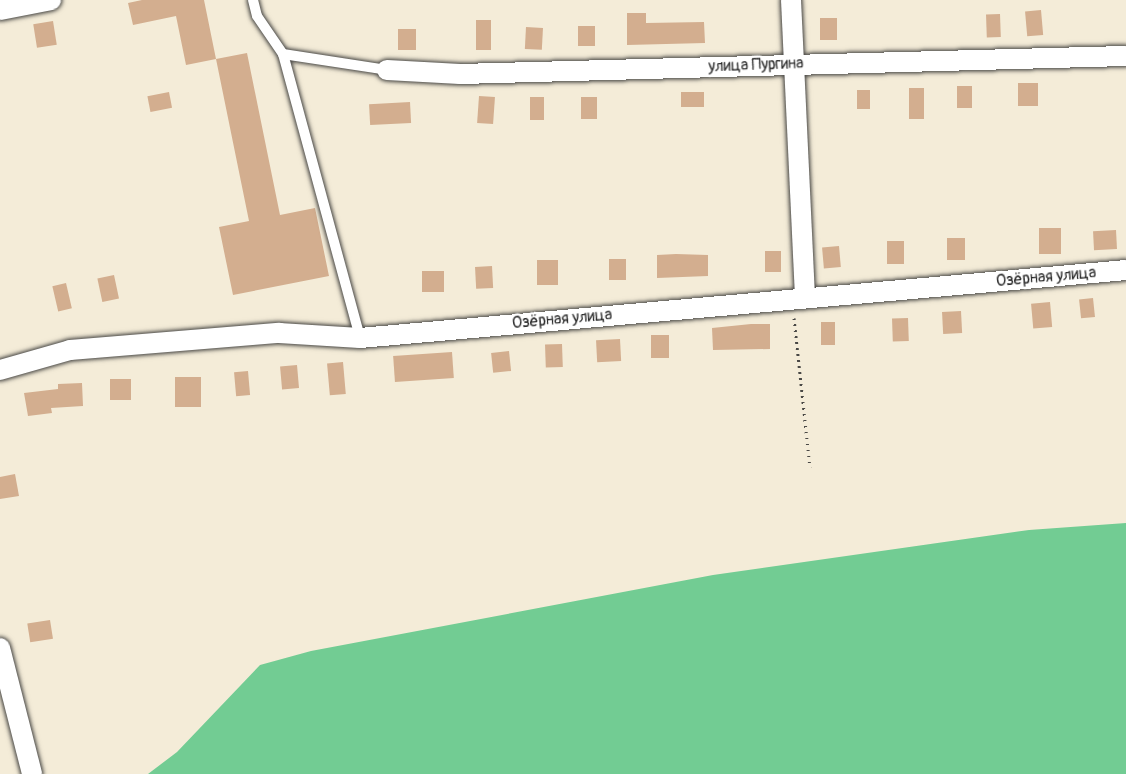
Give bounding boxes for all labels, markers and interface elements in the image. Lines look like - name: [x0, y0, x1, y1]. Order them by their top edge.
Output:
- street label: улица Пургина: [708, 54, 804, 76]
- street label: Озёрная улица: [995, 263, 1097, 291]
- street label: Озёрная улица: [511, 305, 613, 333]

